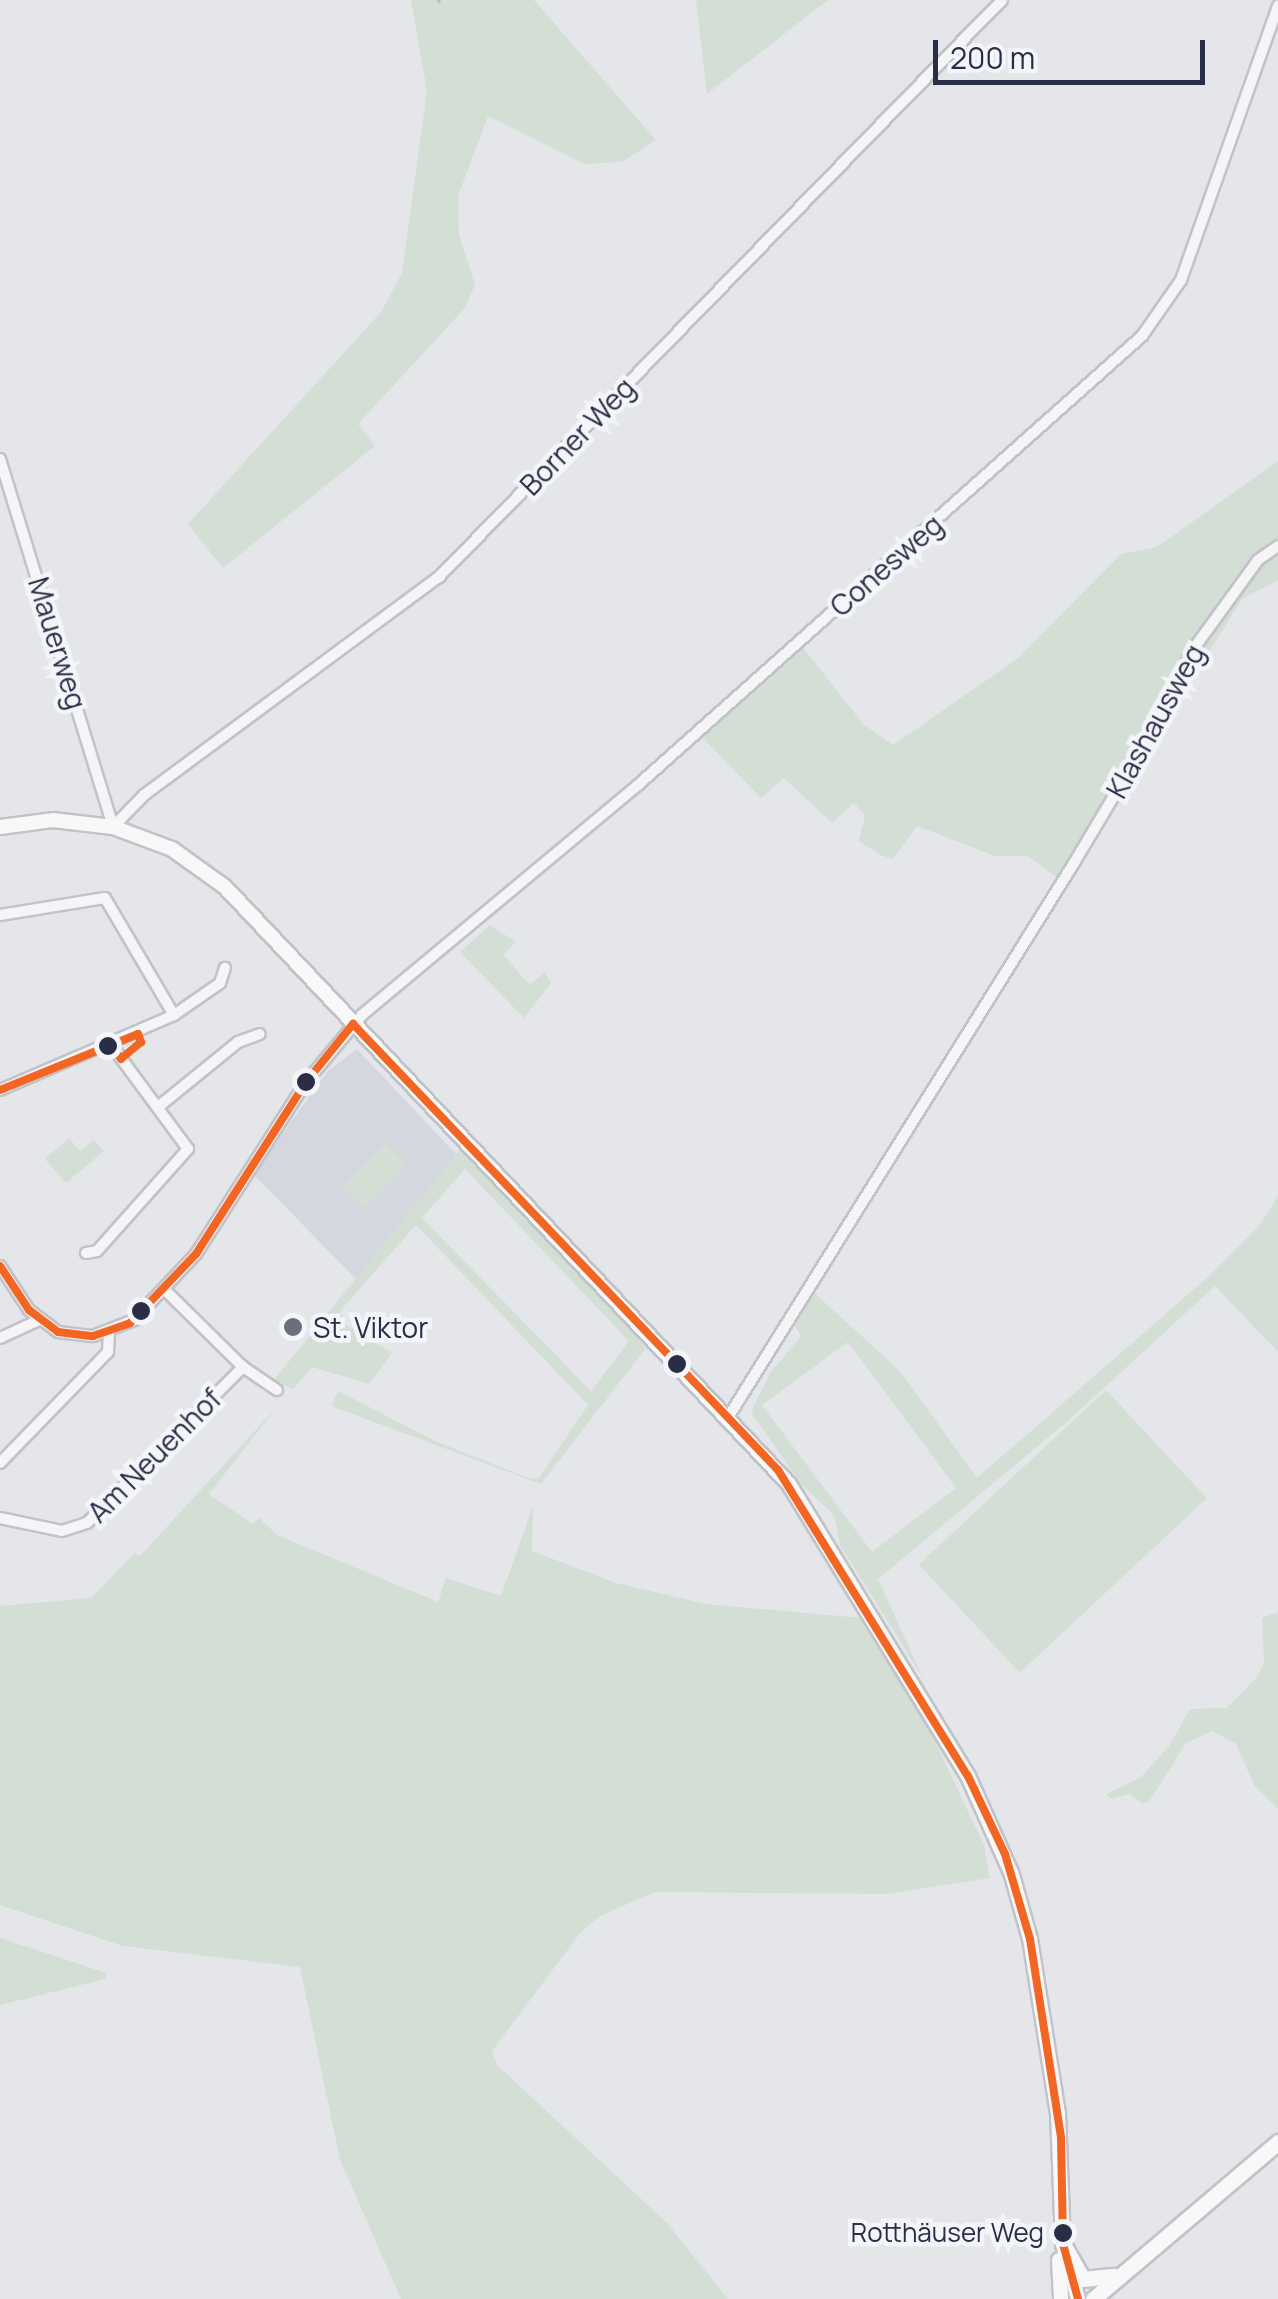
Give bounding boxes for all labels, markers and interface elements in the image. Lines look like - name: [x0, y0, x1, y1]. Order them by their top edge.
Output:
- scale bar: [938, 20, 1210, 82]
- text: 200 m: [950, 37, 1035, 78]
- street label: Borner Weg: [513, 370, 641, 502]
- street label: Conesweg: [823, 507, 949, 623]
- street label: Mauerweg: [22, 573, 94, 713]
- street label: Klashausweg: [1099, 638, 1211, 804]
- unlabelled marker: [98, 1036, 118, 1056]
- unlabelled marker: [296, 1072, 316, 1092]
- unlabelled marker: [131, 1301, 151, 1321]
- place label: St. Viktor: [313, 1310, 428, 1344]
- marker: St. Viktor: [282, 1316, 304, 1338]
- unlabelled marker: [667, 1354, 687, 1374]
- street label: Am Neuenhof: [80, 1381, 228, 1529]
- place label: Rotthäuser Weg: [851, 2217, 1044, 2249]
- marker: Rotthäuser Weg: [1053, 2223, 1073, 2243]

